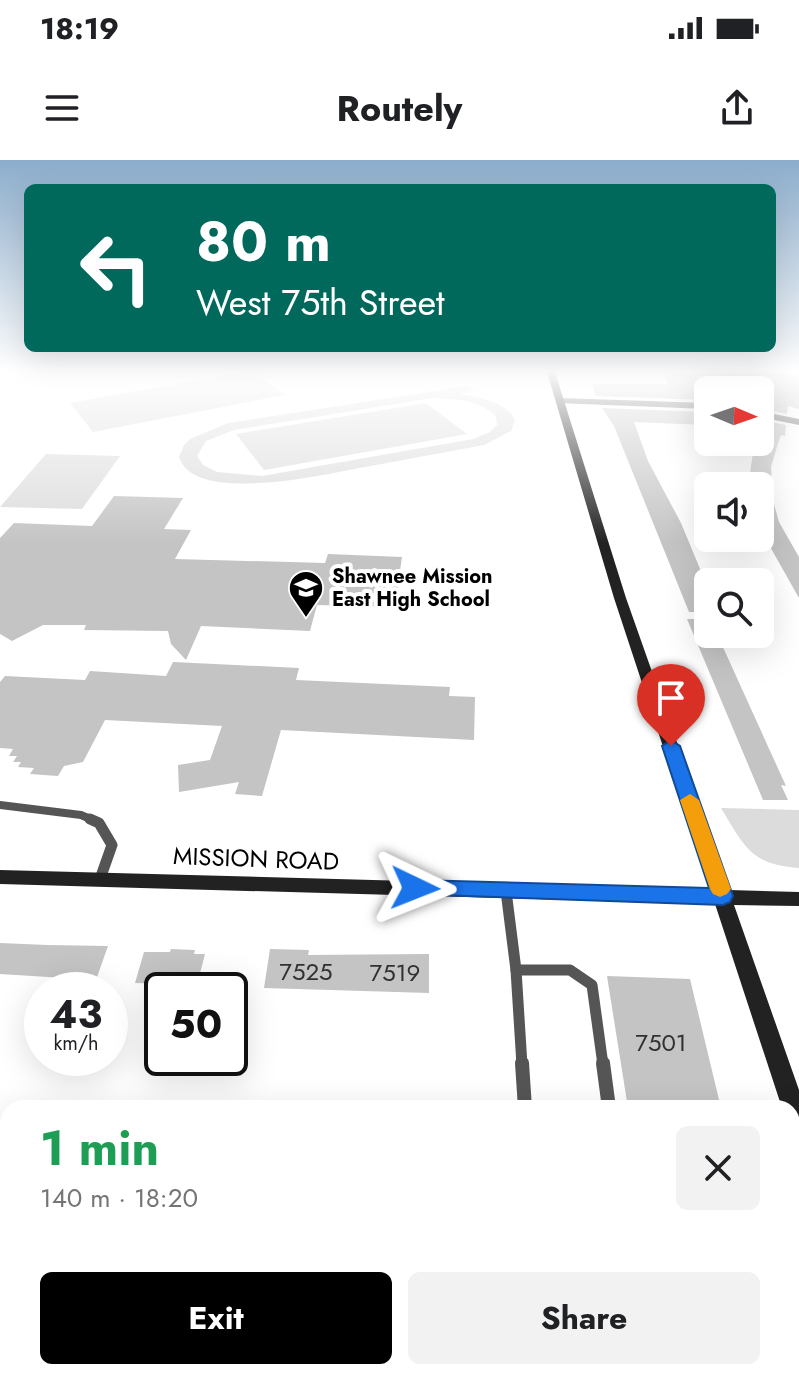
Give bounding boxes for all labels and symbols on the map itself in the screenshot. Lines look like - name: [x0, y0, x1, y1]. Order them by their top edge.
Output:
- north arrow: [694, 376, 774, 456]
- place label: Shawnee Mission East High School: [332, 562, 493, 614]
- school or university icon: Shawnee Mission East High School: [287, 569, 325, 619]
- pin: [637, 664, 705, 746]
- street label: MISSION ROAD: [172, 838, 340, 879]
- position arrow: [373, 846, 457, 930]
- house number: 7525: [279, 954, 333, 989]
- house number: 7519: [370, 955, 420, 990]
- speed limit sign: 50: [144, 972, 248, 1076]
- house number: 7501: [635, 1025, 687, 1060]

